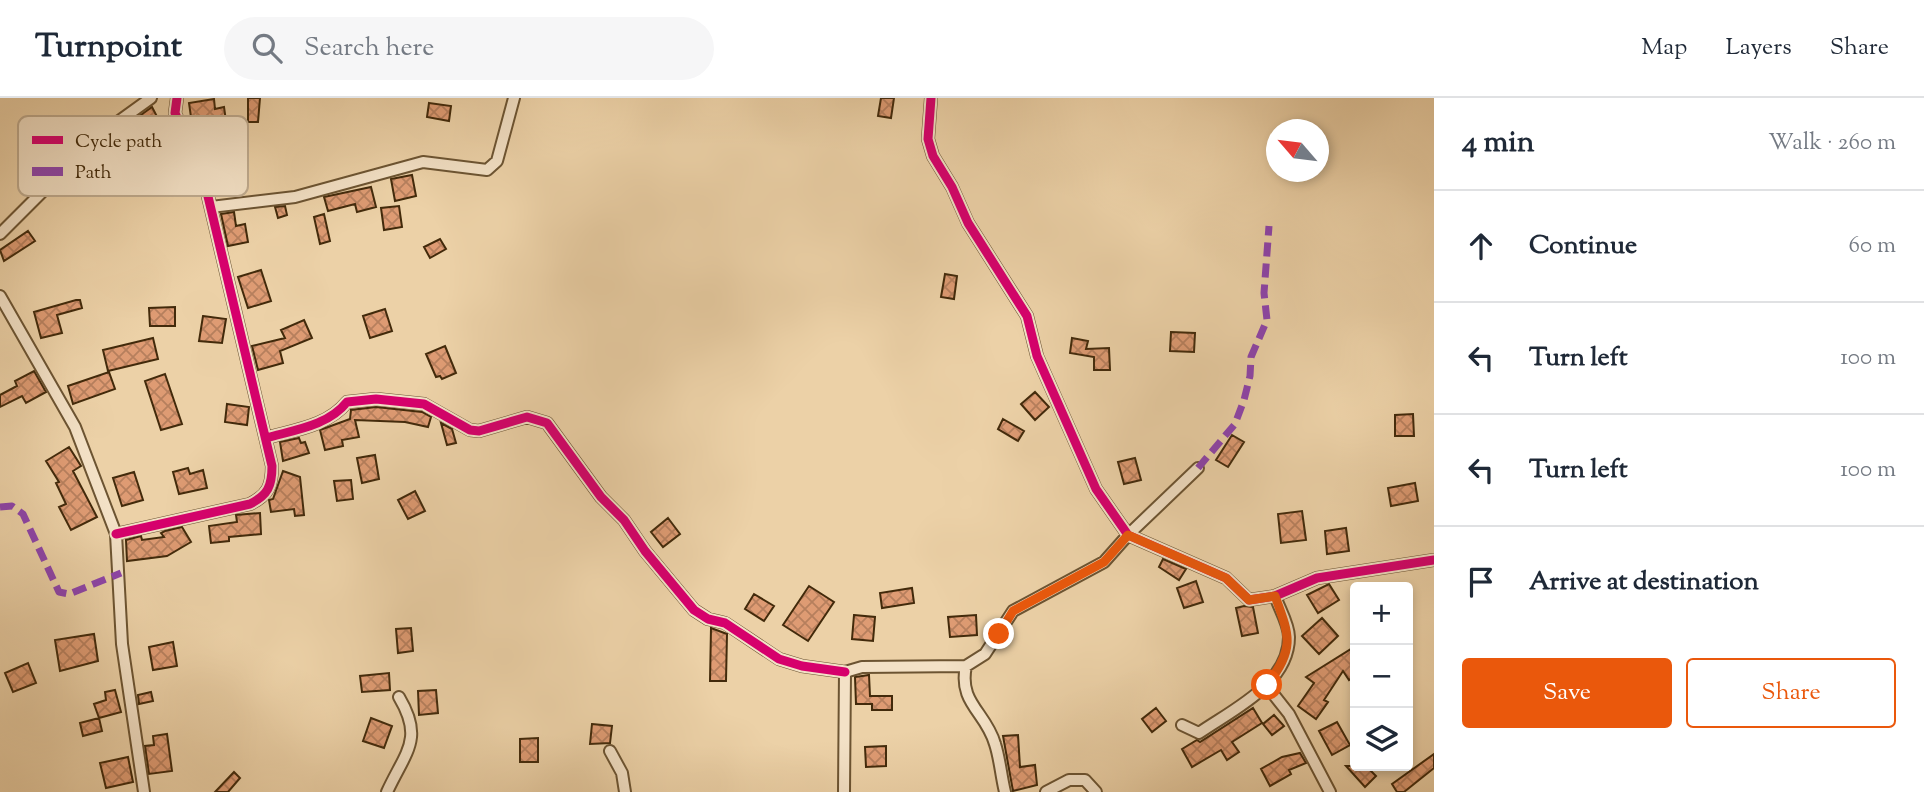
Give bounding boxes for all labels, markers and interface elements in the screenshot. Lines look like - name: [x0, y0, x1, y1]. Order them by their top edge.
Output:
- search box: [224, 17, 714, 80]
- text: Turnpoint: [35, 24, 182, 72]
- icon: search: [248, 29, 286, 67]
- text: Search here: [304, 30, 434, 67]
- text: Map: [1641, 31, 1687, 65]
- text: Layers: [1725, 31, 1792, 65]
- text: Share: [1830, 31, 1889, 65]
- legend: [18, 116, 248, 196]
- north arrow: [1266, 119, 1329, 182]
- text: 4 min: [1462, 122, 1535, 165]
- text: Walk · 260 m: [1768, 127, 1896, 160]
- text: Cycle path: [75, 129, 162, 156]
- text: Path: [75, 160, 112, 187]
- icon: ahead: [1462, 227, 1500, 265]
- text: Continue: [1529, 228, 1637, 265]
- text: 60 m: [1848, 230, 1896, 263]
- icon: left: [1462, 339, 1500, 377]
- text: Turn left: [1529, 340, 1628, 377]
- text: 100 m: [1840, 342, 1896, 375]
- icon: left: [1462, 451, 1500, 489]
- text: Turn left: [1529, 452, 1628, 489]
- text: 100 m: [1840, 454, 1896, 487]
- icon: arrive: [1462, 563, 1500, 601]
- text: Arrive at destination: [1529, 564, 1759, 601]
- map controls: [1350, 582, 1413, 771]
- button: +: [1350, 582, 1413, 645]
- route end: [983, 618, 1014, 649]
- button: −: [1350, 645, 1413, 708]
- button: Save: [1462, 658, 1672, 728]
- button: Share: [1686, 658, 1896, 728]
- route start: [1251, 669, 1282, 700]
- button: layers: [1350, 708, 1413, 771]

